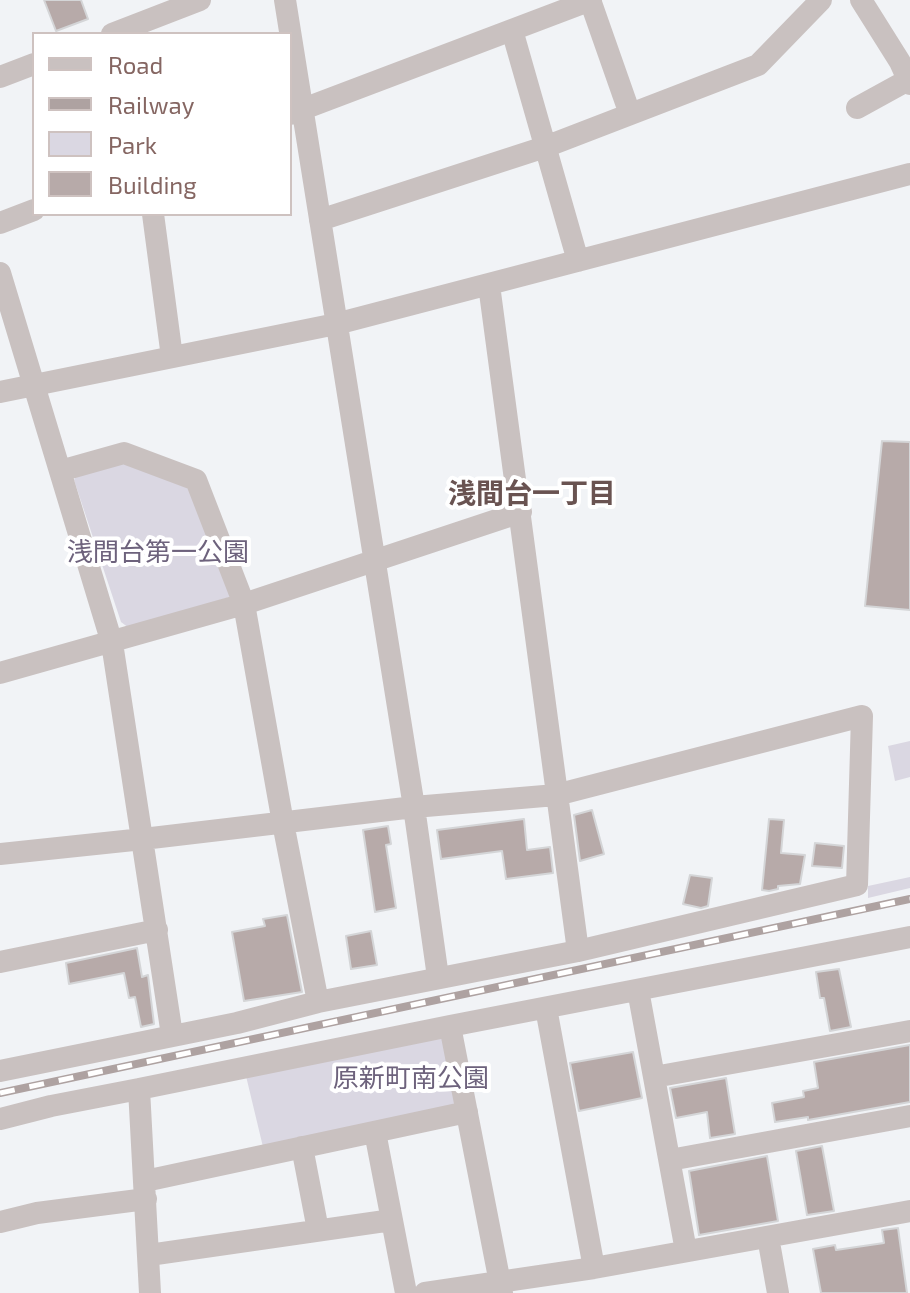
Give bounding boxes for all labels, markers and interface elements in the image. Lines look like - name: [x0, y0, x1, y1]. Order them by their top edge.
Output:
- legend: [32, 32, 292, 216]
- text: Road: [108, 50, 163, 79]
- text: Railway: [108, 90, 194, 119]
- text: Park: [108, 130, 157, 159]
- text: Building: [108, 170, 197, 199]
- district label: 浅間台一丁目: [448, 477, 616, 511]
- park label: 浅間台第一公園: [67, 536, 249, 568]
- park label: 原新町南公園: [333, 1062, 489, 1094]

